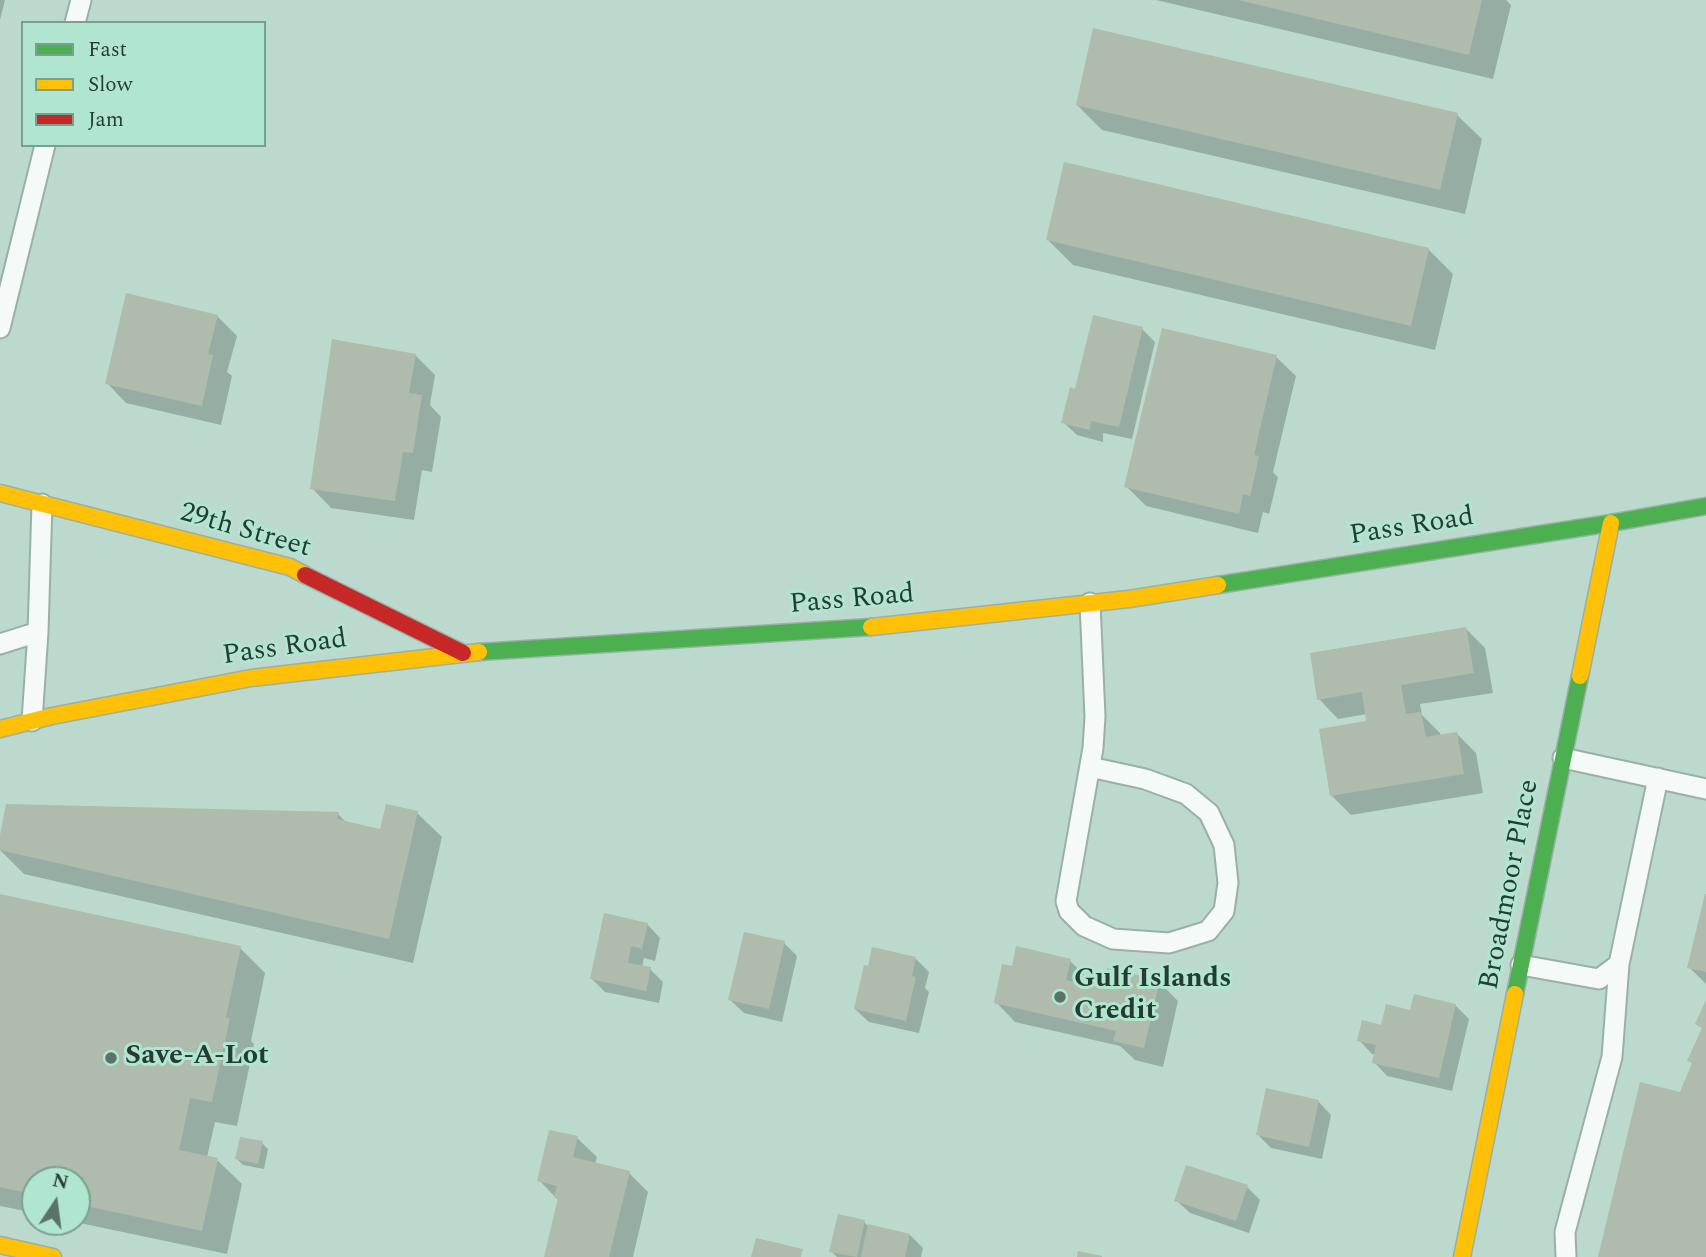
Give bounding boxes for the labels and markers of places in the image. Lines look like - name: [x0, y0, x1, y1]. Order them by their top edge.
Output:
- place label: Gulf Islands Credit: [1074, 964, 1231, 1030]
- marker: Gulf Islands Credit: [1052, 989, 1068, 1005]
- place label: Save-A-Lot: [125, 1041, 269, 1075]
- marker: Save-A-Lot: [103, 1050, 119, 1066]

